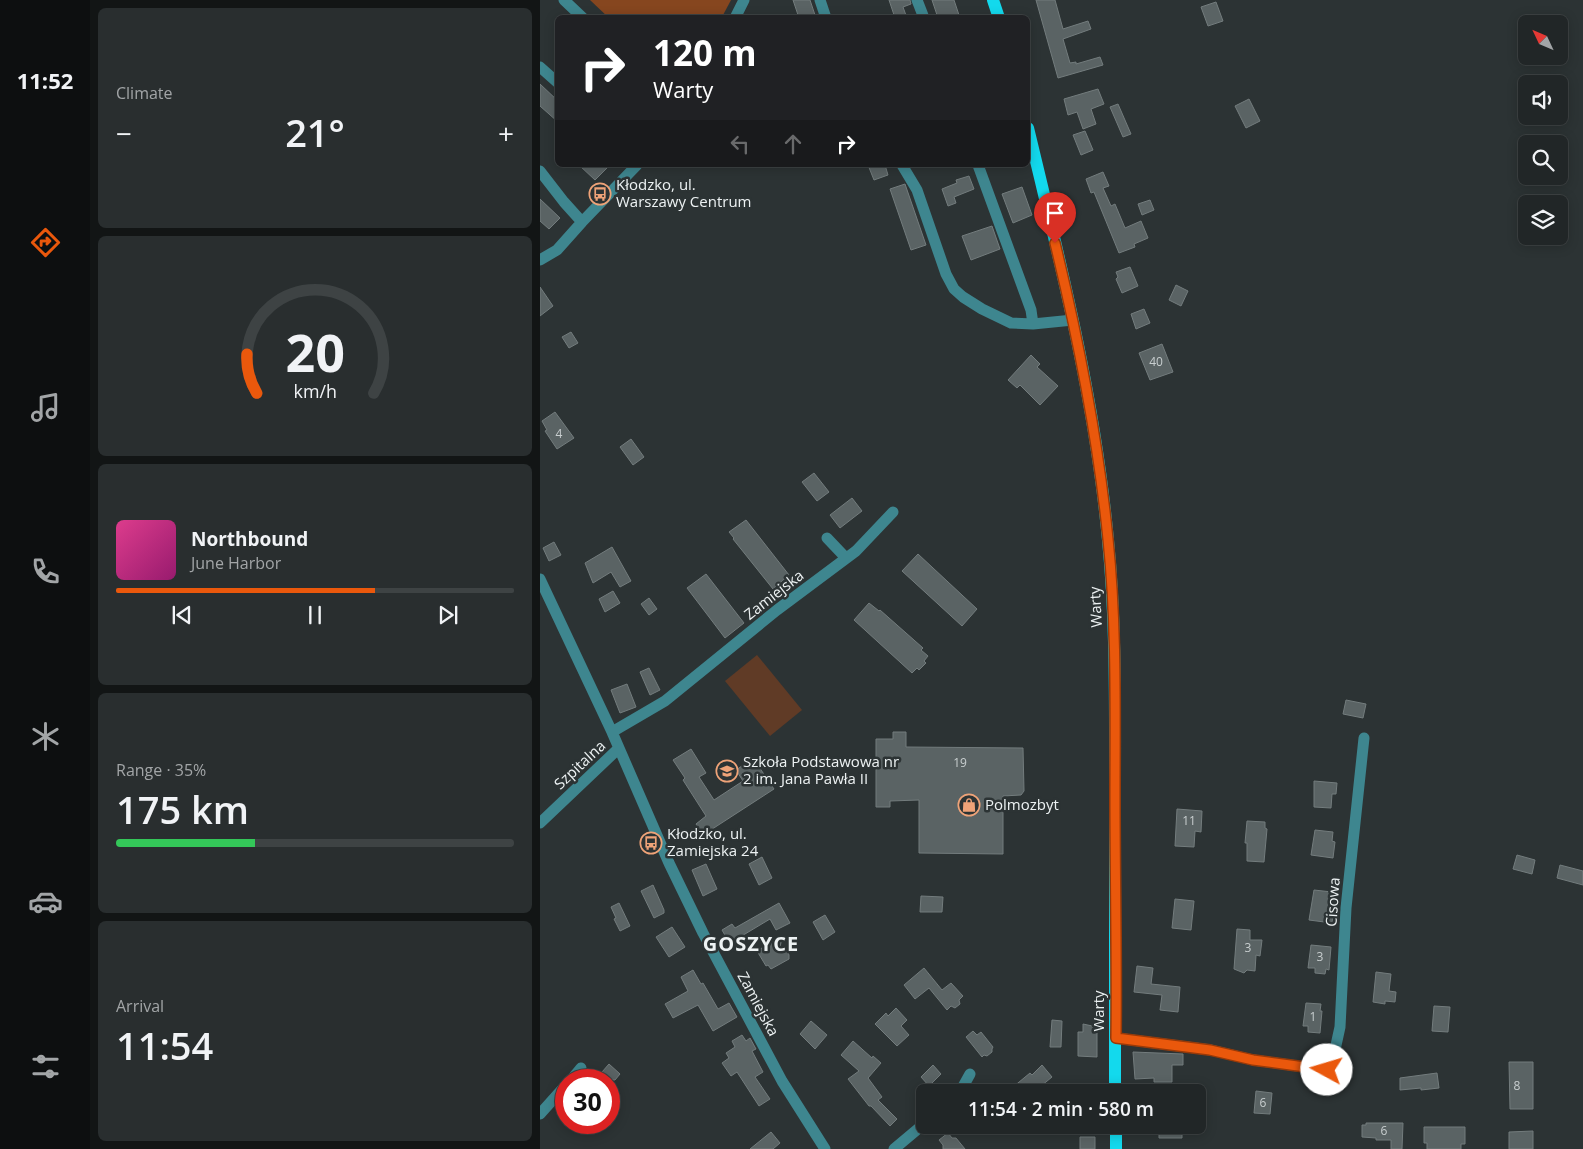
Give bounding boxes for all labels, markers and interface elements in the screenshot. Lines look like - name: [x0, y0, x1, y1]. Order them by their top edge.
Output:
- north arrow: [1518, 15, 1568, 65]
- map controls: [1518, 15, 1568, 245]
- text: 120 m: [653, 29, 757, 76]
- icon: right: [570, 35, 635, 100]
- text: 11:52: [17, 65, 73, 95]
- text: Warty: [653, 74, 713, 104]
- button: sound: [1518, 75, 1568, 125]
- text: Climate: [116, 82, 173, 104]
- text: 21°: [285, 106, 345, 158]
- text: −: [116, 114, 132, 152]
- text: +: [498, 114, 514, 152]
- icon: left: [726, 130, 754, 158]
- icon: ahead: [779, 130, 807, 158]
- icon: right: [832, 130, 860, 158]
- button: search: [1518, 135, 1568, 185]
- place label: Kłodzko, ul. Warszawy Centrum: [616, 174, 752, 211]
- bus stop icon: Kłodzko, ul. Warszawy Centrum: [588, 182, 612, 206]
- pin: [1034, 192, 1076, 243]
- button: layers: [1518, 195, 1568, 245]
- icon: arrive: [1041, 199, 1069, 227]
- icon: directions: [28, 225, 63, 260]
- text: 20: [285, 316, 345, 387]
- house number: 40: [1149, 353, 1163, 370]
- text: km/h: [293, 379, 337, 403]
- icon: music: [28, 390, 63, 425]
- house number: 4: [556, 425, 563, 442]
- text: Northbound: [191, 526, 308, 552]
- text: June Harbor: [191, 552, 281, 574]
- icon: phone: [28, 554, 63, 589]
- street label: Zamiejska: [740, 565, 807, 624]
- street label: Warty: [1084, 585, 1106, 628]
- icon: previous: [168, 601, 196, 629]
- icon: pause: [301, 601, 329, 629]
- icon: next: [434, 601, 462, 629]
- icon: climate: [28, 719, 63, 754]
- street label: Szpitalna: [549, 735, 609, 793]
- place label: Szkoła Podstawowa nr 2 im. Jana Pawła II: [743, 751, 899, 788]
- house number: 19: [953, 754, 967, 771]
- text: Range · 35%: [116, 759, 206, 781]
- school or university icon: Szkoła Podstawowa nr 2 im. Jana Pawła II: [715, 759, 739, 783]
- text: 175 km: [116, 783, 249, 835]
- shop icon: Polmozbyt: [957, 793, 981, 817]
- place label: Polmozbyt: [985, 794, 1059, 814]
- house number: 11: [1182, 812, 1196, 829]
- place label: Kłodzko, ul. Zamiejska 24: [667, 823, 759, 860]
- bus stop icon: Kłodzko, ul. Zamiejska 24: [639, 831, 663, 855]
- street label: Cisowa: [1320, 877, 1344, 927]
- icon: car: [28, 884, 63, 919]
- district label: GOSZYCE: [703, 930, 799, 957]
- house number: 3: [1245, 939, 1252, 956]
- house number: 3: [1317, 948, 1324, 965]
- street label: Zamiejska: [734, 968, 784, 1039]
- street label: Warty: [1088, 990, 1108, 1032]
- text: Arrival: [116, 995, 164, 1017]
- house number: 1: [1310, 1008, 1316, 1025]
- text: 11:54: [116, 1019, 213, 1071]
- position arrow: [1300, 1043, 1352, 1095]
- icon: filters: [28, 1049, 63, 1084]
- speed limit sign: 30: [555, 1069, 620, 1134]
- house number: 8: [1514, 1077, 1521, 1094]
- house number: 6: [1260, 1094, 1267, 1111]
- text: 11:54 · 2 min · 580 m: [968, 1096, 1154, 1122]
- house number: 6: [1381, 1122, 1388, 1139]

